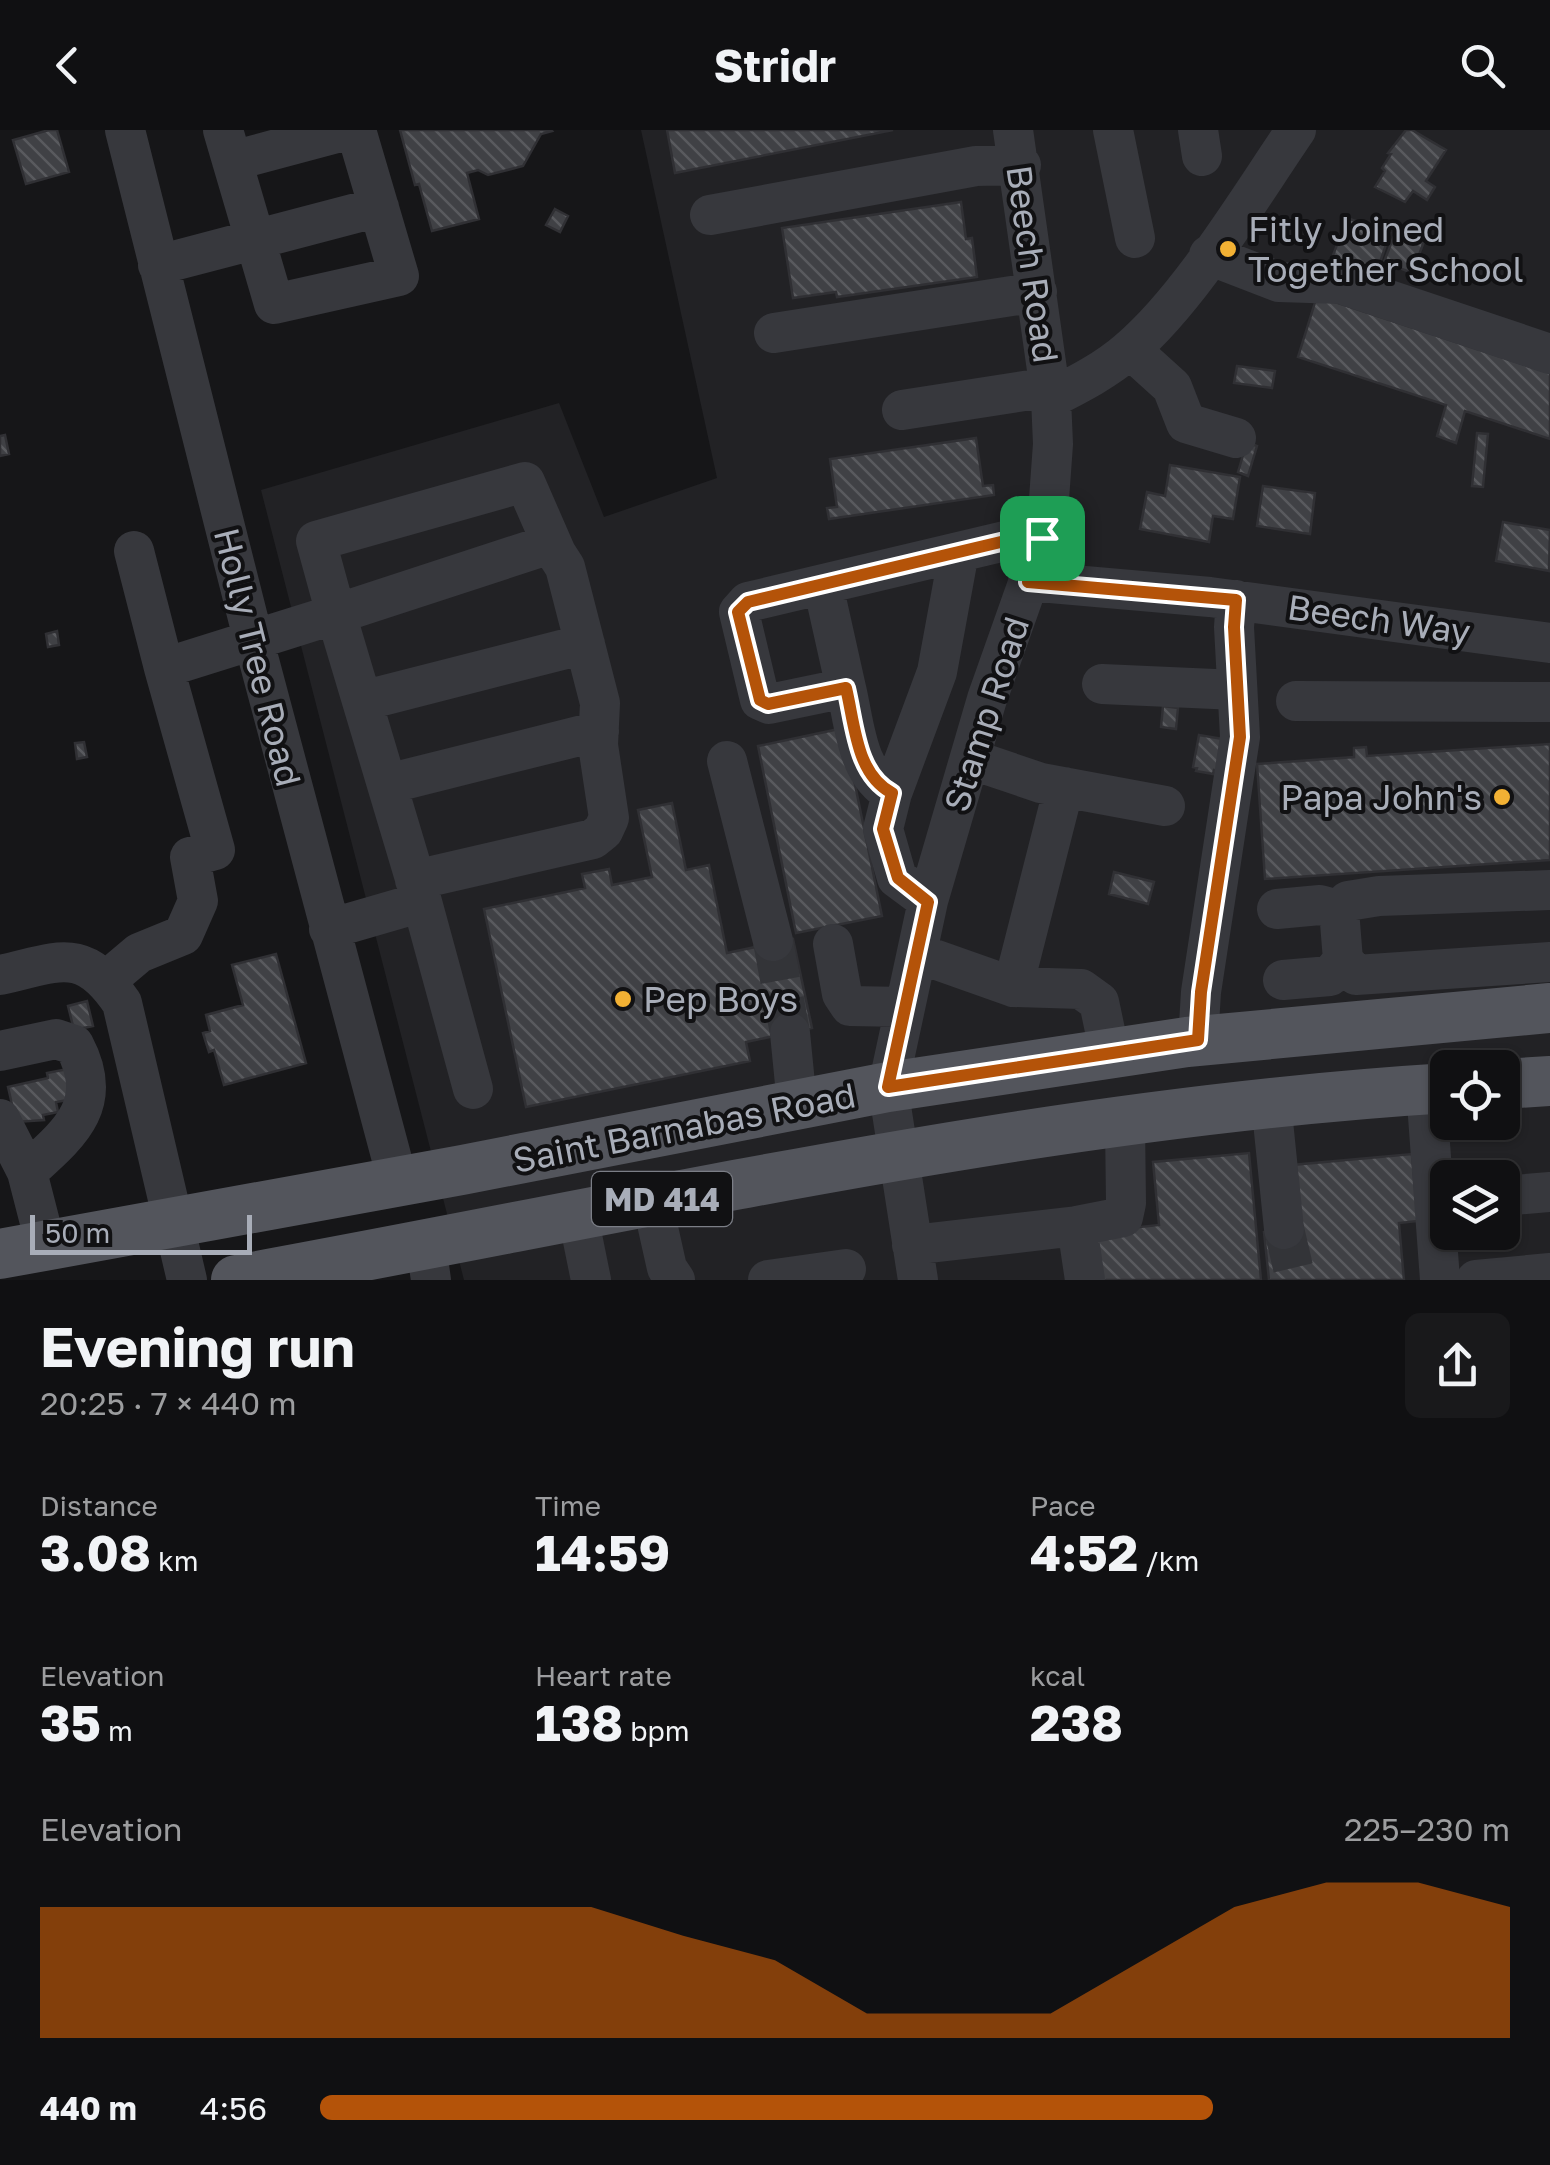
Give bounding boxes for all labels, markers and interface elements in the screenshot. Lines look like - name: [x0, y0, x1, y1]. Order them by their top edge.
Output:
- icon: back: [40, 38, 95, 93]
- text: Stridr: [714, 38, 836, 92]
- icon: search: [1455, 38, 1510, 93]
- street label: Beech Road: [998, 162, 1068, 366]
- place label: Fitly Joined Together School: [1248, 208, 1524, 290]
- marker: Fitly Joined Together School: [1217, 238, 1239, 260]
- pin: [1000, 496, 1085, 581]
- icon: arrive: [1015, 511, 1070, 566]
- street label: Holly Tree Road: [206, 524, 310, 790]
- street label: Beech Way: [1285, 585, 1473, 653]
- street label: Stamp Road: [935, 611, 1037, 817]
- place label: Papa John's: [1280, 776, 1482, 818]
- marker: Papa John's: [1491, 786, 1513, 808]
- place label: Pep Boys: [643, 978, 798, 1020]
- marker: Pep Boys: [612, 988, 634, 1010]
- map controls: [1430, 1050, 1520, 1250]
- button: locate: [1430, 1050, 1520, 1140]
- street label: Saint Barnabas Road: [509, 1073, 859, 1181]
- button: layers: [1430, 1160, 1520, 1250]
- road number: MD 414: [592, 1172, 732, 1226]
- scale bar: [30, 1210, 252, 1254]
- text: 50 m: [45, 1216, 110, 1249]
- text: Evening run: [40, 1313, 355, 1379]
- button: share: [1405, 1313, 1510, 1418]
- text: 20:25 · 7 × 440 m: [40, 1384, 296, 1422]
- text: Distance: [40, 1489, 158, 1522]
- text: Time: [535, 1489, 601, 1522]
- text: Pace: [1030, 1489, 1095, 1522]
- text: 3.08: [40, 1522, 151, 1582]
- text: 14:59: [535, 1522, 670, 1582]
- text: 4:52: [1030, 1522, 1138, 1582]
- text: km: [151, 1544, 199, 1577]
- text: /km: [1138, 1544, 1199, 1577]
- text: Elevation: [40, 1659, 165, 1692]
- text: Heart rate: [535, 1659, 672, 1692]
- text: kcal: [1030, 1659, 1085, 1692]
- text: 35: [40, 1692, 101, 1752]
- text: 138: [535, 1692, 623, 1752]
- text: 238: [1030, 1692, 1123, 1752]
- text: m: [101, 1714, 133, 1747]
- text: bpm: [623, 1714, 689, 1747]
- text: Elevation: [40, 1810, 182, 1848]
- text: 225–230 m: [1344, 1810, 1510, 1848]
- text: 440 m: [40, 2089, 137, 2127]
- text: 4:56: [200, 2089, 267, 2127]

